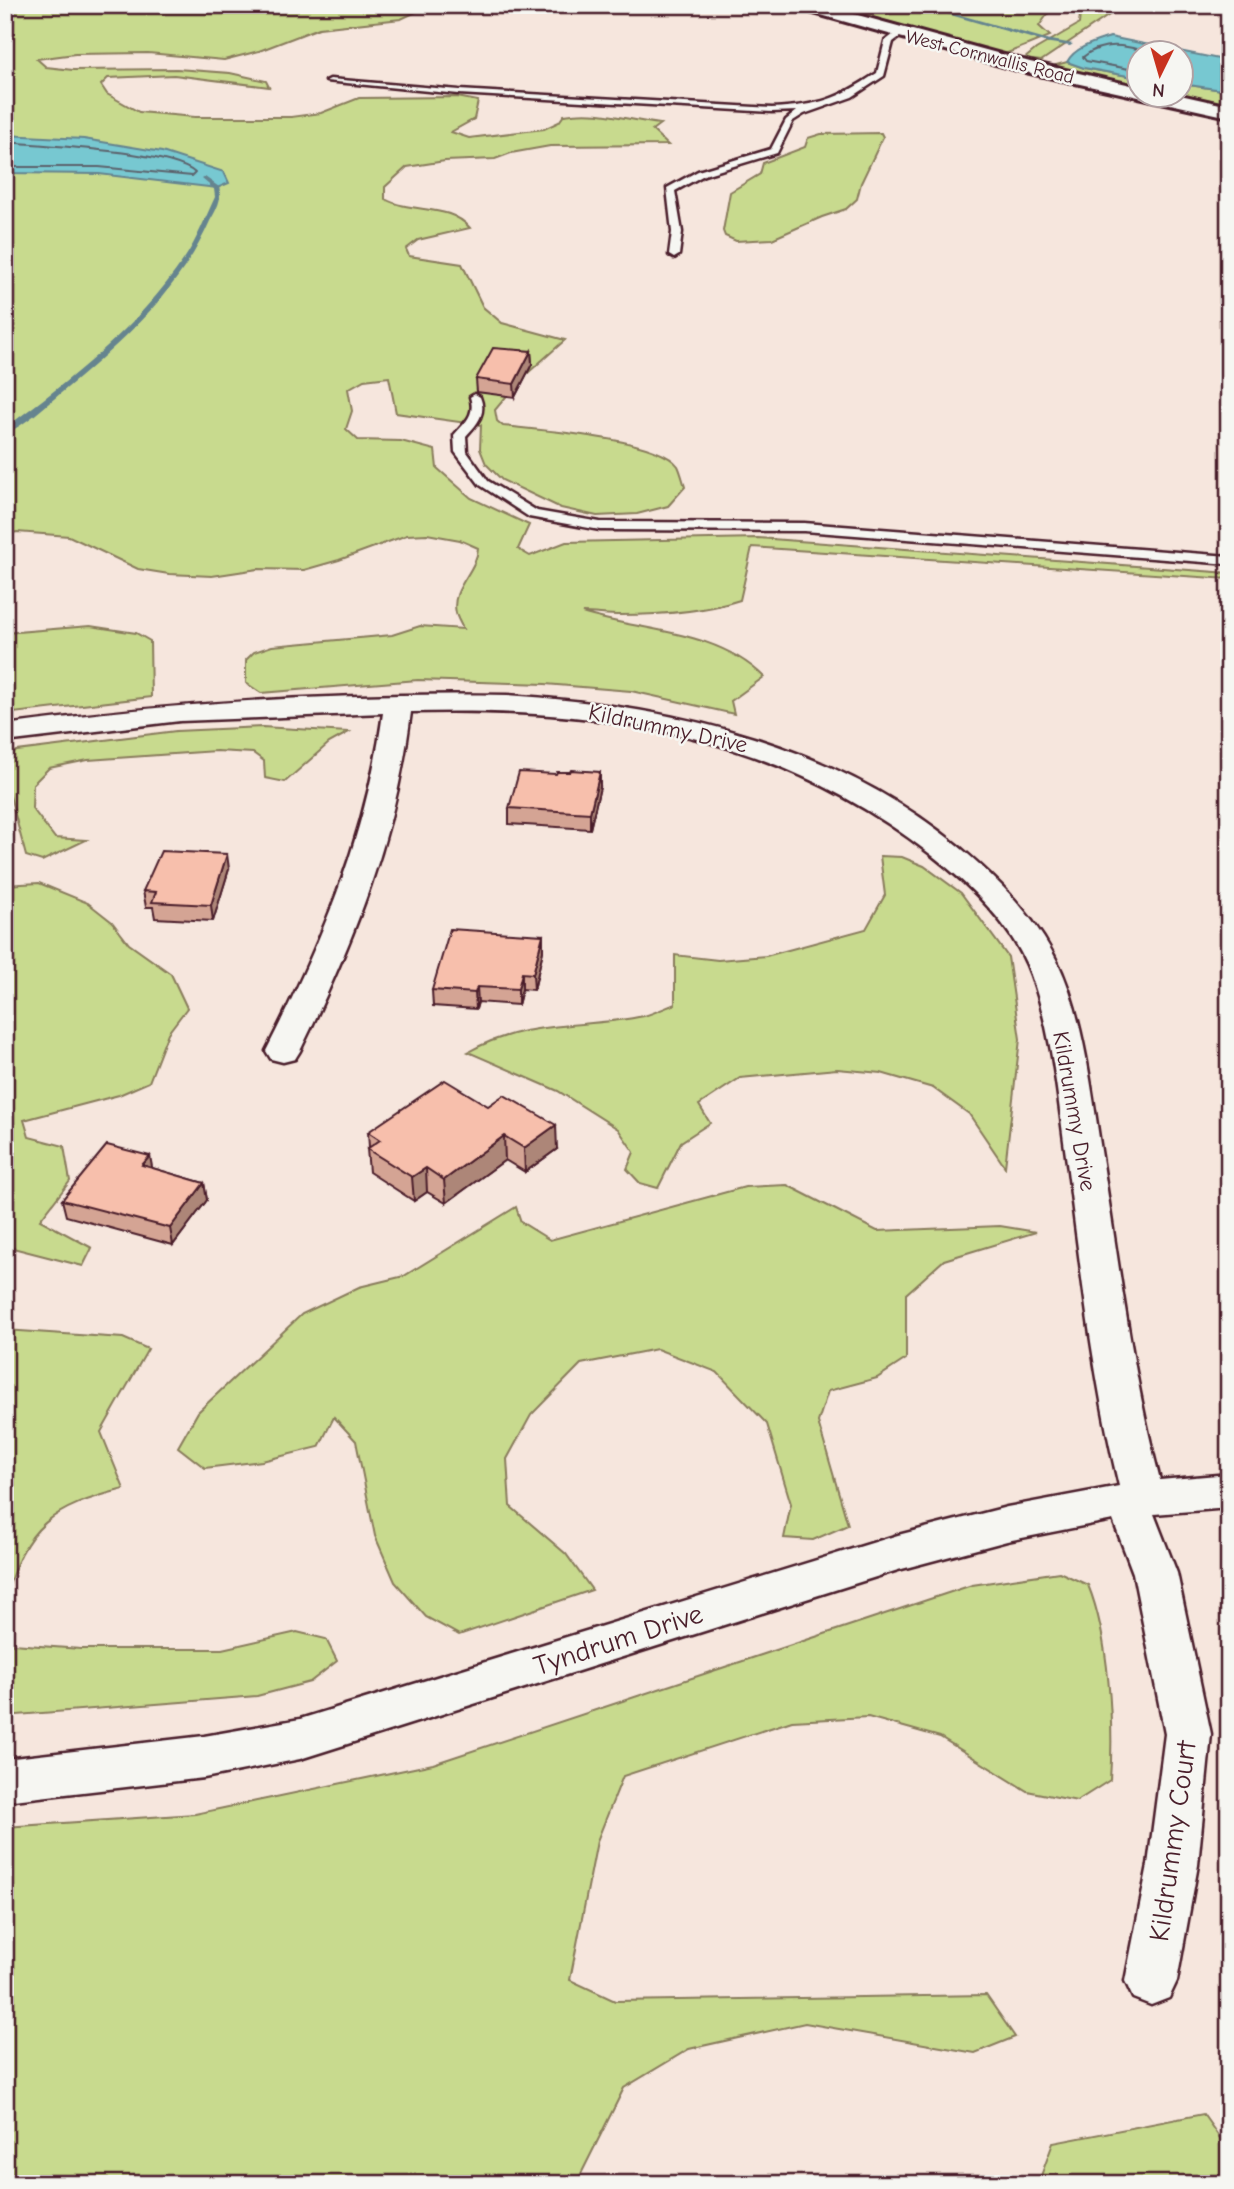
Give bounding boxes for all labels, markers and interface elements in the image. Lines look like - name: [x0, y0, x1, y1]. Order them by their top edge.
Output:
- street label: West Cornwallis Road: [903, 25, 1076, 89]
- north arrow: [1126, 38, 1196, 108]
- text: N: [1151, 78, 1166, 101]
- street label: Kildrummy Drive: [586, 698, 750, 759]
- street label: Kildrummy Drive: [1047, 1029, 1102, 1193]
- street label: Tyndrum Drive: [530, 1598, 707, 1682]
- street label: Kildrummy Court: [1143, 1738, 1203, 1943]

